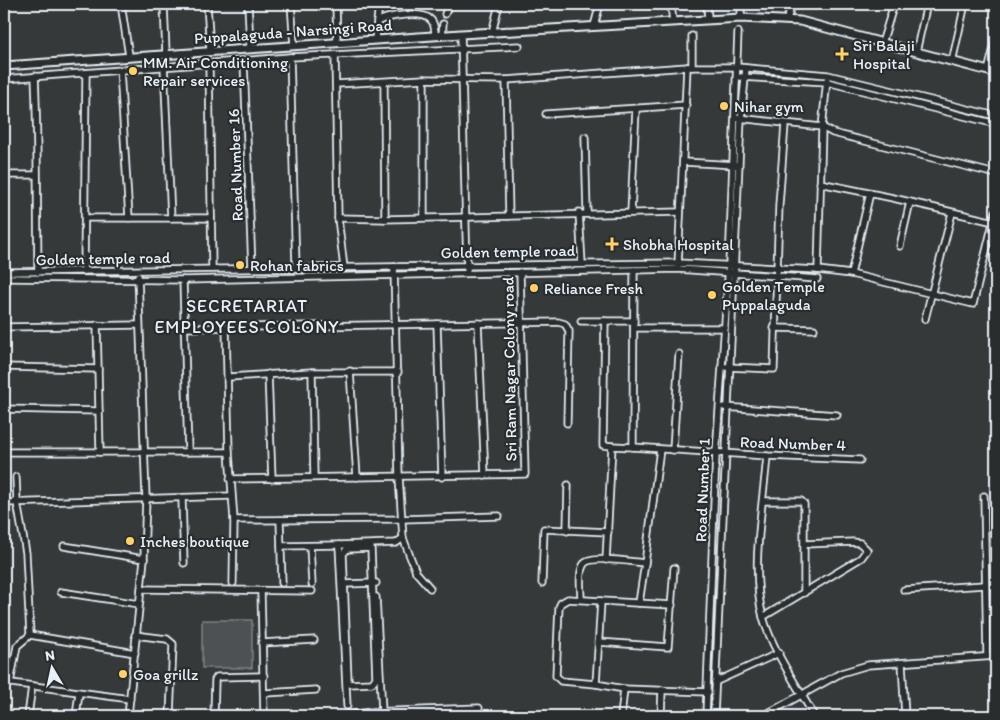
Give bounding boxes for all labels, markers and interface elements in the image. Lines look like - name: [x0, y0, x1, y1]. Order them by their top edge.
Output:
- street label: Puppalaguda - Narsingi Road: [193, 15, 393, 48]
- place label: Sri Balaji Hospital: [853, 36, 915, 73]
- marker: Sri Balaji Hospital: [835, 47, 849, 61]
- place label: MM. Air Conditioning Repair services: [143, 53, 289, 90]
- marker: MM. Air Conditioning Repair services: [127, 65, 139, 77]
- place label: Nihar gym: [734, 97, 804, 116]
- marker: Nihar gym: [718, 100, 730, 112]
- street label: Road Number 16: [224, 108, 247, 222]
- place label: Shobha Hospital: [623, 235, 734, 254]
- marker: Shobha Hospital: [605, 237, 619, 251]
- street label: Golden temple road: [441, 241, 576, 262]
- street label: Golden temple road: [36, 248, 171, 269]
- place label: Rohan fabrics: [250, 256, 344, 275]
- marker: Rohan fabrics: [234, 259, 246, 271]
- street label: Sri Ram Nagar Colony road: [498, 276, 521, 462]
- place label: Golden Temple Puppalaguda: [722, 277, 825, 314]
- place label: Reliance Fresh: [544, 279, 644, 298]
- marker: Reliance Fresh: [528, 282, 540, 294]
- marker: Golden Temple Puppalaguda: [706, 289, 718, 301]
- district label: SECRETARIAT EMPLOYEES COLONY: [154, 295, 340, 338]
- street label: Road Number 4: [740, 432, 847, 455]
- street label: Road Number 1: [691, 437, 714, 542]
- place label: Inches boutique: [140, 532, 250, 551]
- marker: Inches boutique: [124, 535, 136, 547]
- north arrow: [28, 642, 78, 692]
- text: N: [44, 647, 56, 665]
- place label: Goa grillz: [133, 665, 199, 684]
- marker: Goa grillz: [117, 668, 129, 680]

